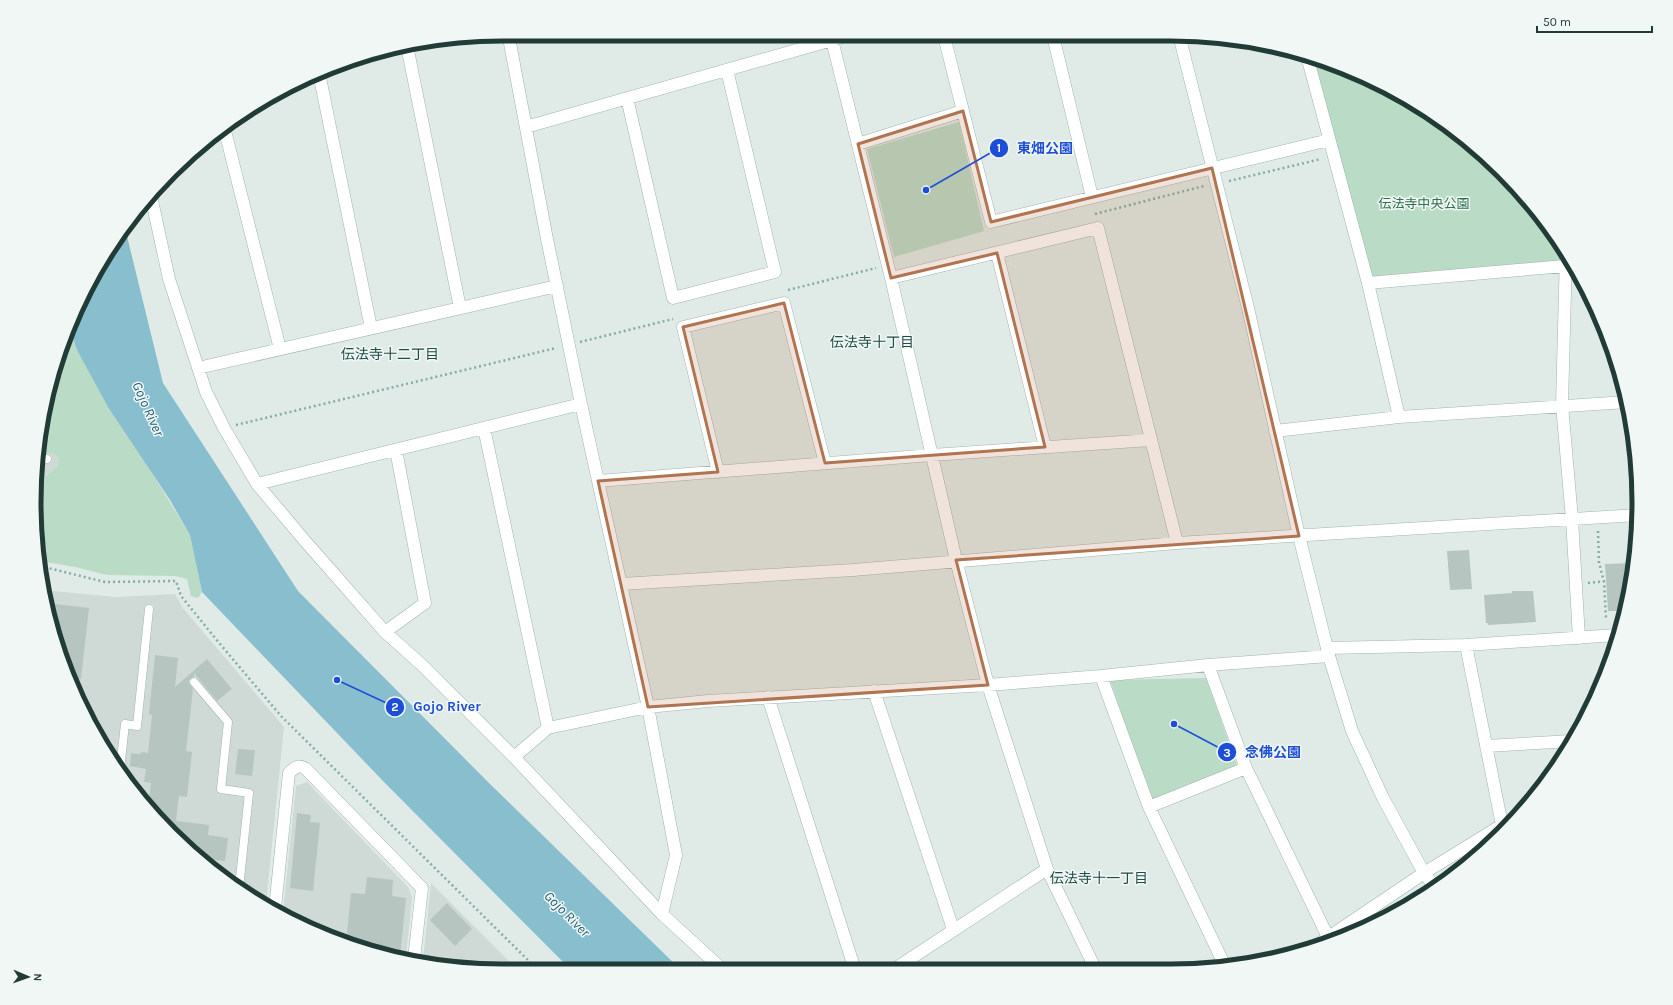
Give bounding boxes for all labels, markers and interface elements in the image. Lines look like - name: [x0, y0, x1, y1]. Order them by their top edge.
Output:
- scale bar: [1537, 8, 1652, 34]
- text: 50 m: [1543, 15, 1571, 29]
- callout: 東畑公園: [989, 135, 1081, 161]
- text: 東畑公園: [1017, 140, 1073, 157]
- text: 1: [997, 141, 1001, 155]
- park label: 伝法寺中央公園: [1378, 196, 1470, 211]
- district label: 伝法寺十丁目: [830, 334, 914, 351]
- district label: 伝法寺十二丁目: [341, 346, 439, 363]
- water label: Gojo River: [128, 379, 168, 440]
- callout: Gojo River: [385, 694, 489, 720]
- text: Gojo River: [413, 698, 481, 715]
- text: 2: [391, 700, 399, 714]
- callout: 念佛公園: [1217, 739, 1309, 765]
- text: 念佛公園: [1245, 744, 1301, 761]
- text: 3: [1223, 746, 1231, 760]
- district label: 伝法寺十一丁目: [1050, 870, 1148, 887]
- water label: Gojo River: [541, 888, 594, 941]
- north arrow: [8, 957, 48, 997]
- text: N: [31, 973, 44, 982]

